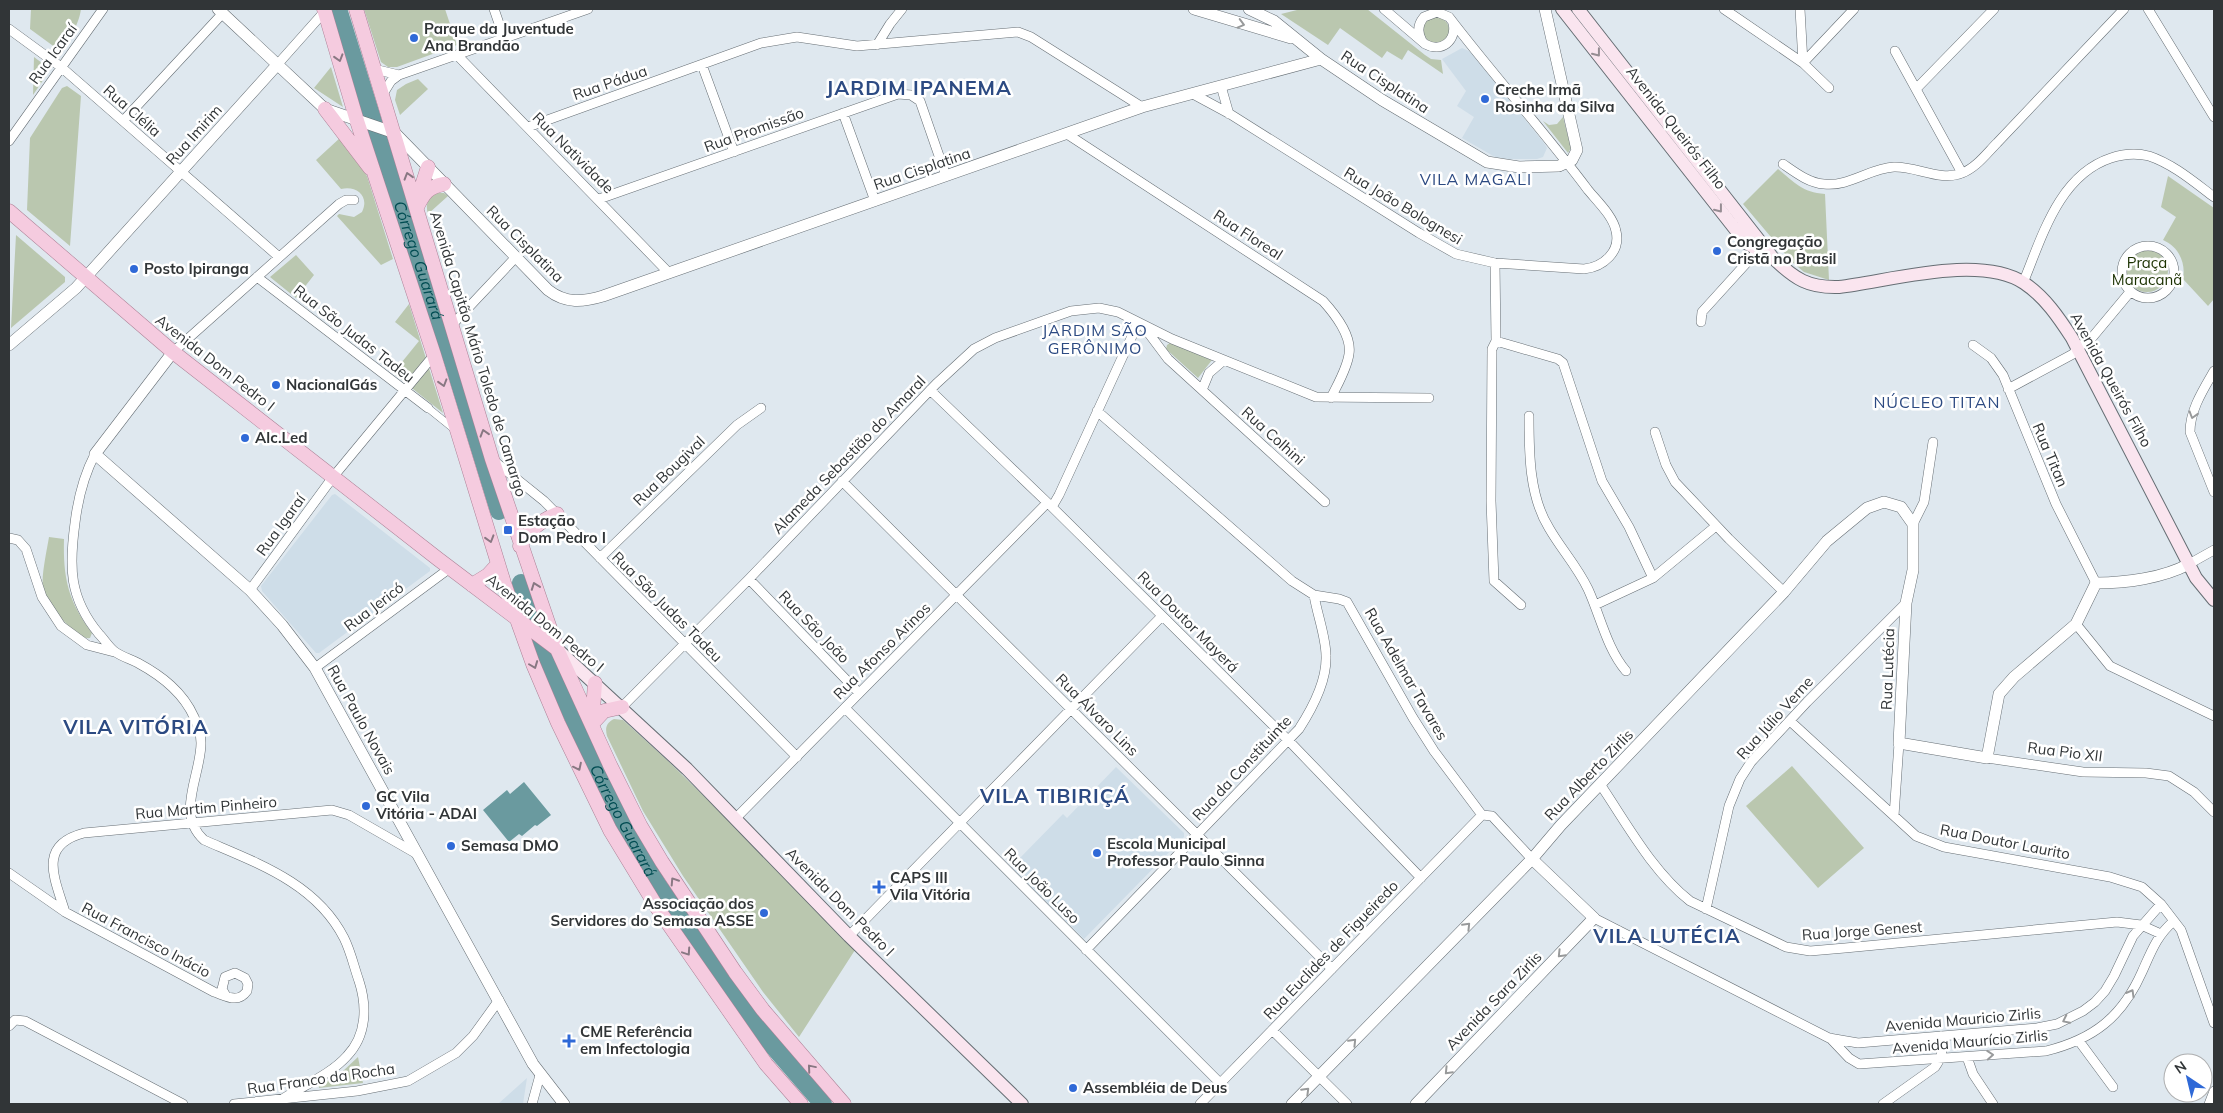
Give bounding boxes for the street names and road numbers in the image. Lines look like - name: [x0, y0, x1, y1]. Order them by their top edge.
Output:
- street label: Rua Icaraí: [24, 19, 82, 88]
- street label: Rua Cisplatina: [1338, 46, 1433, 117]
- street label: Rua Pádua: [570, 61, 650, 104]
- street label: Avenida Queirós Filho: [1622, 62, 1730, 193]
- street label: Rua Clélia: [100, 80, 165, 141]
- street label: Rua Imirim: [162, 101, 226, 169]
- street label: Rua Promissão: [701, 103, 806, 156]
- street label: Rua Natividade: [529, 108, 618, 197]
- street label: Rua Cisplatina: [871, 143, 973, 194]
- street label: Rua João Bolognesi: [1341, 163, 1466, 248]
- street label: Rua Cisplatina: [483, 201, 568, 286]
- street label: Rua Floreal: [1210, 205, 1286, 264]
- street label: Avenida Capitão Mário Toledo de Camargo: [426, 209, 531, 499]
- street label: Rua São Judas Tadeu: [290, 280, 419, 387]
- street label: Avenida Queirós Filho: [2067, 309, 2156, 450]
- street label: Avenida Dom Pedro I: [152, 310, 279, 415]
- street label: Alameda Sebastião do Amaral: [768, 372, 929, 538]
- street label: Rua Colhini: [1238, 402, 1309, 469]
- street label: Rua Titan: [2029, 420, 2072, 490]
- street label: Rua Bougival: [629, 432, 708, 510]
- street label: Rua Igaraí: [252, 489, 310, 559]
- street label: Rua São Judas Tadeu: [608, 547, 727, 666]
- street label: Rua Doutor Mayerá: [1134, 567, 1243, 676]
- street label: Avenida Dom Pedro I: [483, 569, 608, 676]
- street label: Rua Jericó: [340, 578, 407, 635]
- street label: Rua São João: [775, 586, 854, 667]
- street label: Rua Afonso Arinos: [829, 598, 934, 703]
- street label: Rua Adelmar Tavares: [1361, 604, 1452, 743]
- street label: Rua Lutécia: [1877, 628, 1898, 710]
- street label: Rua Paulo Novais: [323, 662, 399, 778]
- street label: Rua Álvaro Lins: [1052, 669, 1143, 760]
- street label: Rua Júlio Verne: [1732, 672, 1817, 763]
- street label: Rua da Constituinte: [1188, 711, 1295, 824]
- street label: Rua Alberto Zirlis: [1540, 725, 1637, 824]
- street label: Rua Pio XII: [2027, 737, 2104, 766]
- street label: Rua Martim Pinheiro: [134, 792, 278, 823]
- street label: Rua Doutor Laurito: [1938, 820, 2072, 863]
- street label: Avenida Dom Pedro I: [782, 843, 899, 960]
- street label: Rua João Luso: [1000, 844, 1084, 928]
- street label: Rua Euclides de Figueiredo: [1259, 876, 1402, 1023]
- street label: Rua Francisco Inácio: [79, 898, 214, 981]
- street label: Rua Jorge Genest: [1801, 917, 1923, 944]
- street label: Avenida Sara Zirlis: [1442, 947, 1546, 1054]
- street label: Avenida Mauricio Zirlis: [1884, 1003, 2042, 1036]
- street label: Avenida Maurício Zirlis: [1891, 1025, 2049, 1058]
- street label: Rua Franco da Rocha: [246, 1059, 396, 1098]

